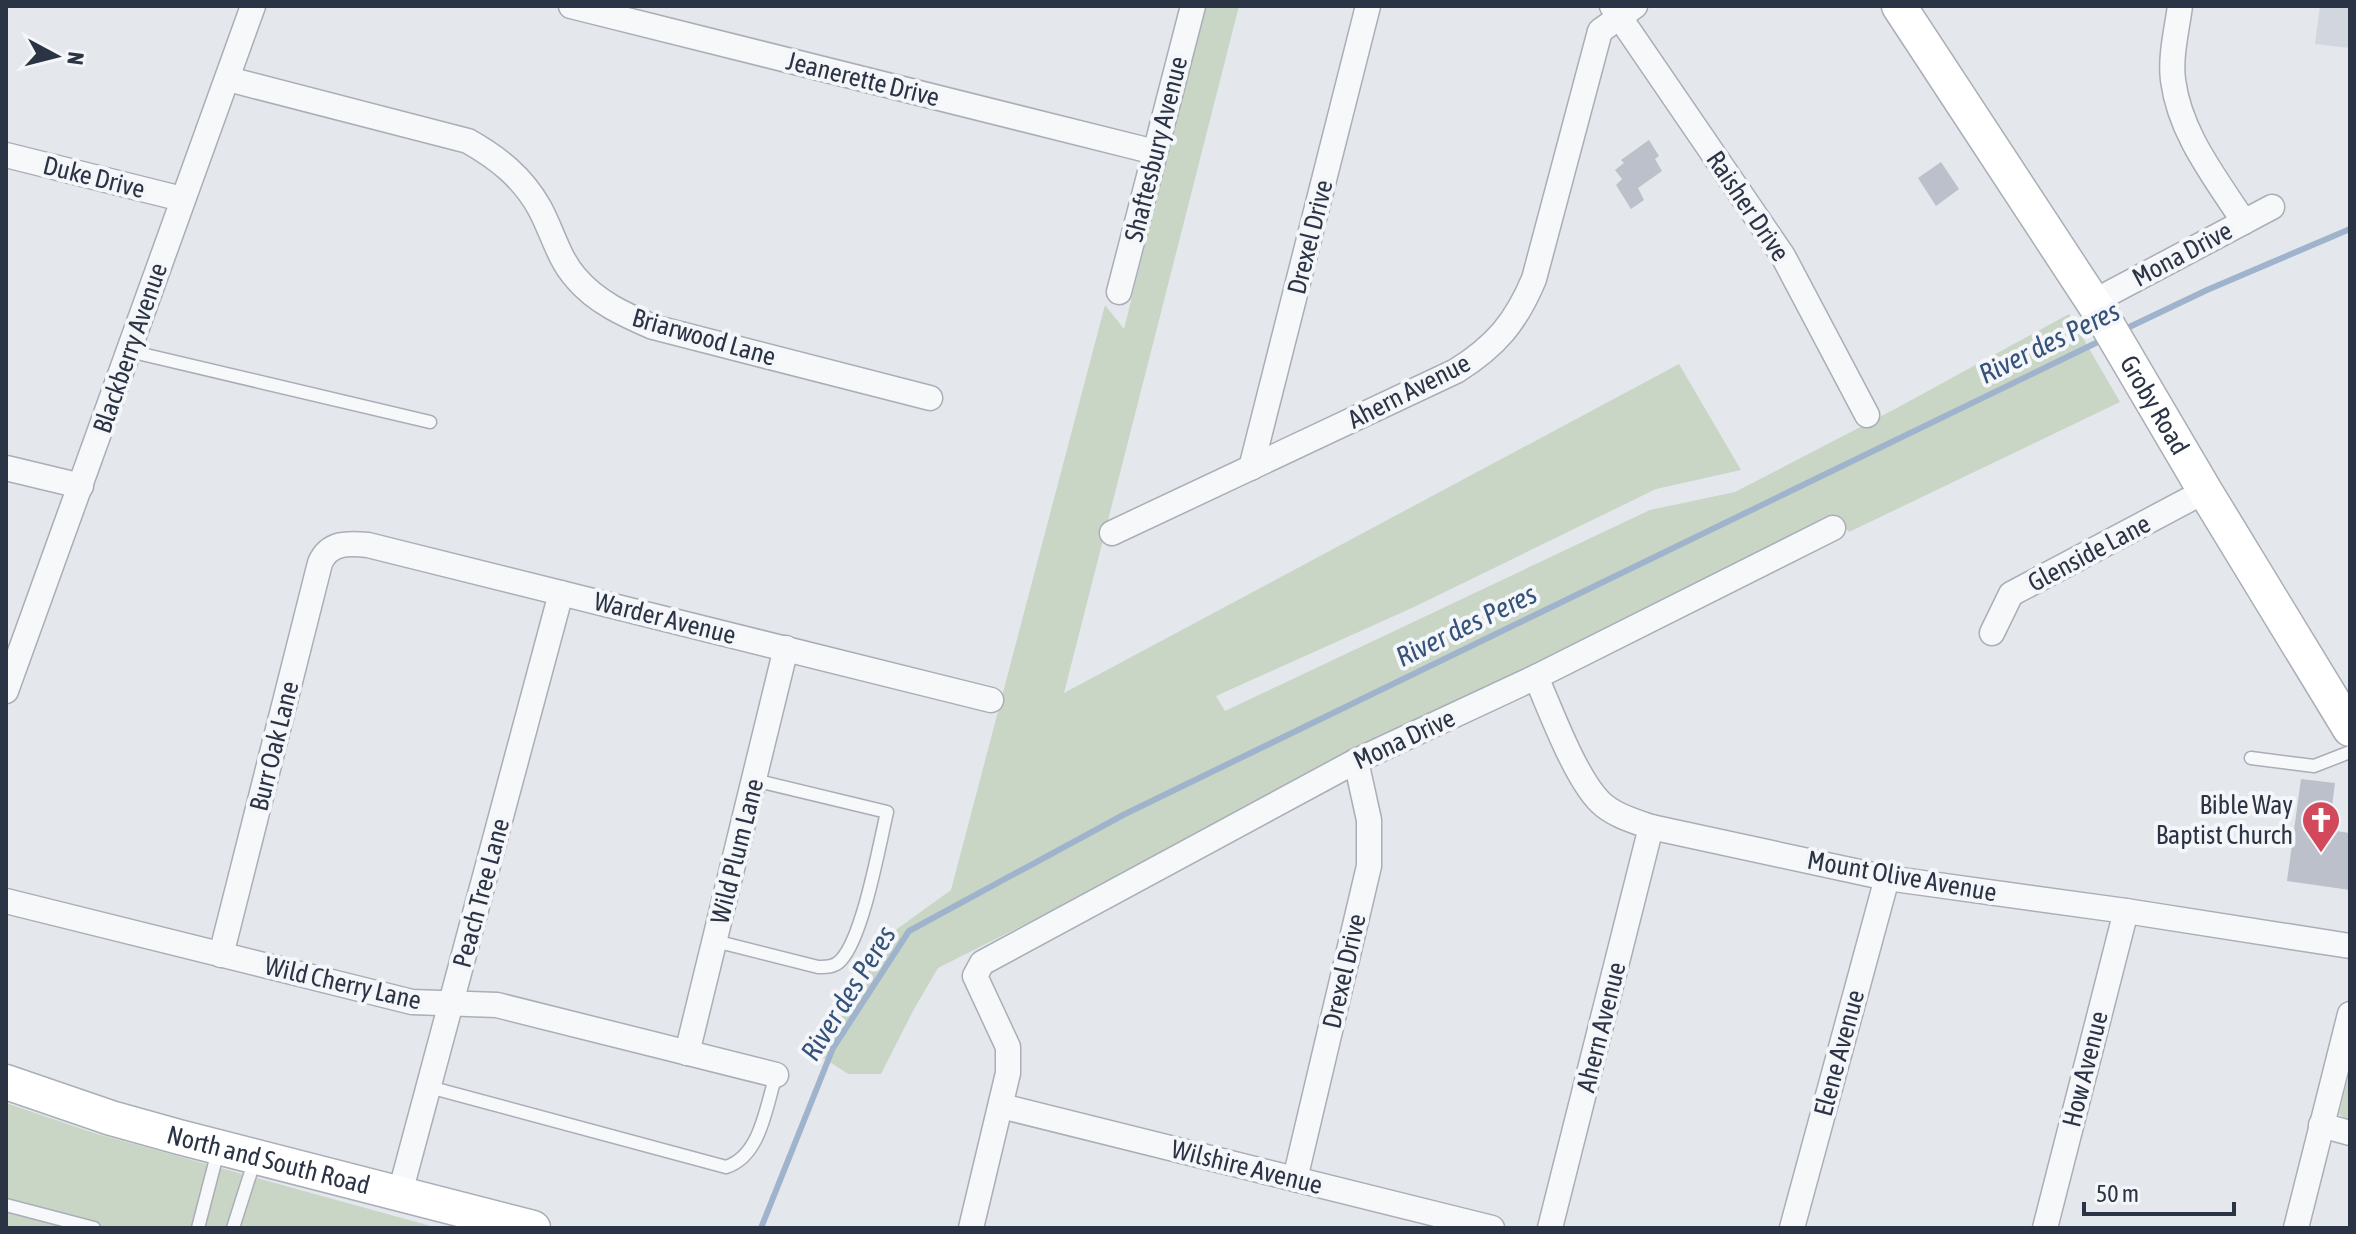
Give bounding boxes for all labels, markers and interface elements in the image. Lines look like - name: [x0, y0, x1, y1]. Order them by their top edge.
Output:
- north arrow: [16, 16, 96, 96]
- street label: Jeanerette Drive: [783, 45, 943, 113]
- text: N: [62, 50, 90, 66]
- street label: Shaftesbury Avenue: [1118, 53, 1194, 245]
- street label: Raisher Drive: [1700, 145, 1796, 267]
- street label: Duke Drive: [40, 150, 148, 204]
- street label: Drexel Drive: [1281, 177, 1339, 297]
- street label: Mona Drive: [2127, 215, 2237, 293]
- street label: Blackberry Avenue: [87, 259, 173, 437]
- water label: River des Peres: [1974, 294, 2125, 390]
- street label: Briarwood Lane: [629, 302, 779, 372]
- street label: Ahern Avenue: [1343, 347, 1475, 435]
- street label: Groby Road: [2114, 350, 2195, 460]
- street label: Glenside Lane: [2023, 508, 2155, 598]
- water label: River des Peres: [1391, 577, 1542, 673]
- street label: Warder Avenue: [591, 586, 739, 650]
- street label: Burr Oak Lane: [243, 678, 305, 814]
- street label: Mona Drive: [1349, 703, 1459, 775]
- street label: Wild Plum Lane: [704, 775, 770, 927]
- place label: Bible Way Baptist Church: [2156, 790, 2293, 850]
- church icon: Bible Way Baptist Church: [2300, 799, 2342, 854]
- street label: Peach Tree Lane: [447, 815, 515, 971]
- street label: Mount Olive Avenue: [1805, 845, 1999, 907]
- street label: Drexel Drive: [1316, 911, 1372, 1031]
- water label: River des Peres: [794, 920, 902, 1066]
- street label: Wild Cherry Lane: [262, 950, 424, 1016]
- street label: Ahern Avenue: [1570, 959, 1632, 1095]
- street label: Elene Avenue: [1808, 987, 1870, 1119]
- street label: How Avenue: [2056, 1008, 2114, 1130]
- street label: North and South Road: [164, 1119, 373, 1200]
- street label: Wilshire Avenue: [1168, 1134, 1326, 1200]
- scale bar: [2084, 1166, 2234, 1216]
- text: 50 m: [2096, 1180, 2139, 1207]

